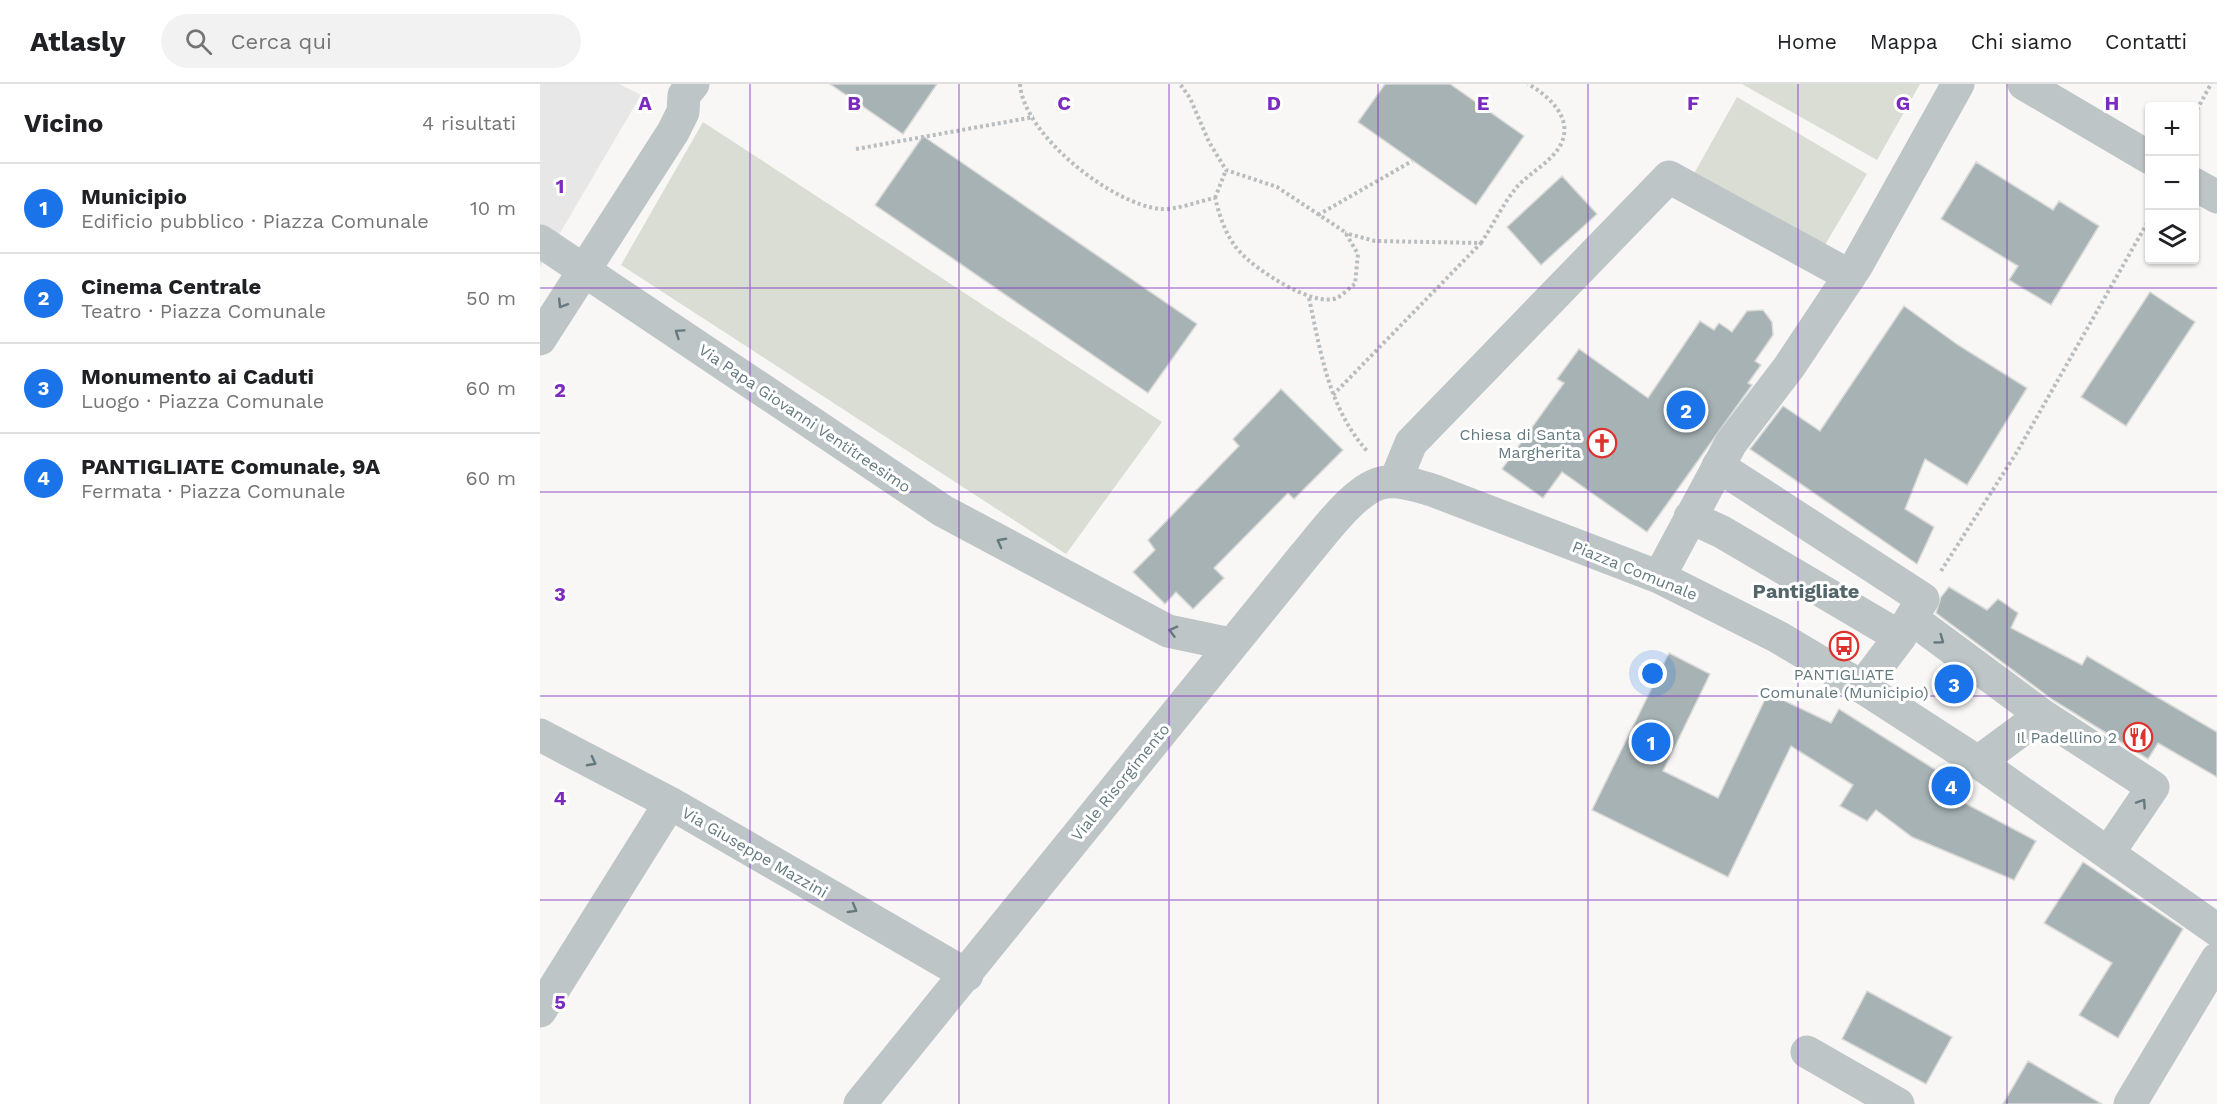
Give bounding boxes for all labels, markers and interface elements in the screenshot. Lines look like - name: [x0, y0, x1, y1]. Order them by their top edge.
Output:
- search box: [161, 14, 581, 68]
- text: Atlasly: [30, 25, 125, 58]
- icon: search: [182, 25, 215, 58]
- text: Cerca qui: [230, 29, 332, 54]
- text: Home: [1777, 29, 1837, 54]
- text: Mappa: [1870, 29, 1938, 54]
- text: Chi siamo: [1971, 29, 2072, 54]
- text: Contatti: [2105, 29, 2187, 54]
- text: A: [638, 91, 652, 115]
- text: B: [847, 91, 861, 115]
- text: C: [1057, 91, 1071, 115]
- text: D: [1267, 91, 1281, 115]
- text: E: [1477, 91, 1489, 115]
- text: F: [1687, 91, 1699, 115]
- text: G: [1896, 91, 1910, 115]
- text: H: [2105, 91, 2119, 115]
- map controls: [2145, 102, 2199, 264]
- button: +: [2145, 102, 2199, 156]
- text: Vicino: [24, 108, 103, 138]
- text: 4 risultati: [422, 111, 516, 135]
- button: −: [2145, 156, 2199, 210]
- text: 1: [556, 174, 564, 198]
- text: Municipio: [81, 184, 187, 209]
- text: 1: [39, 196, 48, 220]
- text: 10 m: [470, 196, 516, 220]
- text: Edificio pubblico · Piazza Comunale: [81, 209, 429, 233]
- button: layers: [2145, 210, 2199, 264]
- text: Cinema Centrale: [81, 274, 261, 299]
- text: 2: [38, 286, 49, 310]
- text: 50 m: [466, 286, 516, 310]
- one-way arrow: [557, 298, 569, 308]
- text: Teatro · Piazza Comunale: [81, 299, 326, 323]
- one-way arrow: [674, 329, 685, 340]
- street label: Via Papa Giovanni Ventitreesimo: [695, 340, 914, 497]
- text: Monumento ai Caduti: [81, 364, 314, 389]
- text: 3: [38, 376, 49, 400]
- text: 60 m: [466, 376, 516, 400]
- text: 2: [554, 378, 566, 402]
- pin: 2: [1666, 388, 1706, 432]
- text: Luogo · Piazza Comunale: [81, 389, 324, 413]
- place label: Chiesa di Santa Margherita: [1460, 425, 1581, 462]
- church icon: Chiesa di Santa Margherita: [1586, 427, 1618, 459]
- text: PANTIGLIATE Comunale, 9A: [81, 454, 380, 479]
- text: 4: [37, 466, 50, 490]
- text: 60 m: [466, 466, 516, 490]
- text: Fermata · Piazza Comunale: [81, 479, 346, 503]
- street label: Piazza Comunale: [1570, 537, 1700, 604]
- one-way arrow: [996, 538, 1007, 549]
- district label: Pantigliate: [1753, 579, 1859, 603]
- text: 3: [554, 582, 566, 606]
- one-way arrow: [1168, 626, 1178, 639]
- bus stop icon: PANTIGLIATE Comunale (Municipio): [1828, 630, 1860, 662]
- one-way arrow: [1934, 633, 1945, 644]
- your location: [1638, 659, 1667, 688]
- pin: 3: [1934, 662, 1974, 706]
- place label: PANTIGLIATE Comunale (Municipio): [1759, 665, 1929, 702]
- street label: Viale Risorgimento: [1067, 720, 1174, 845]
- pin: 1: [1632, 720, 1670, 764]
- restaurant icon: Il Padellino 2: [2122, 721, 2154, 753]
- place label: Il Padellino 2: [2016, 728, 2117, 747]
- one-way arrow: [586, 755, 596, 766]
- pin: 4: [1932, 764, 1970, 808]
- text: 4: [554, 786, 567, 810]
- one-way arrow: [2135, 799, 2146, 810]
- street label: Via Giuseppe Mazzini: [679, 803, 831, 902]
- one-way arrow: [847, 902, 857, 913]
- text: 5: [554, 990, 566, 1014]

